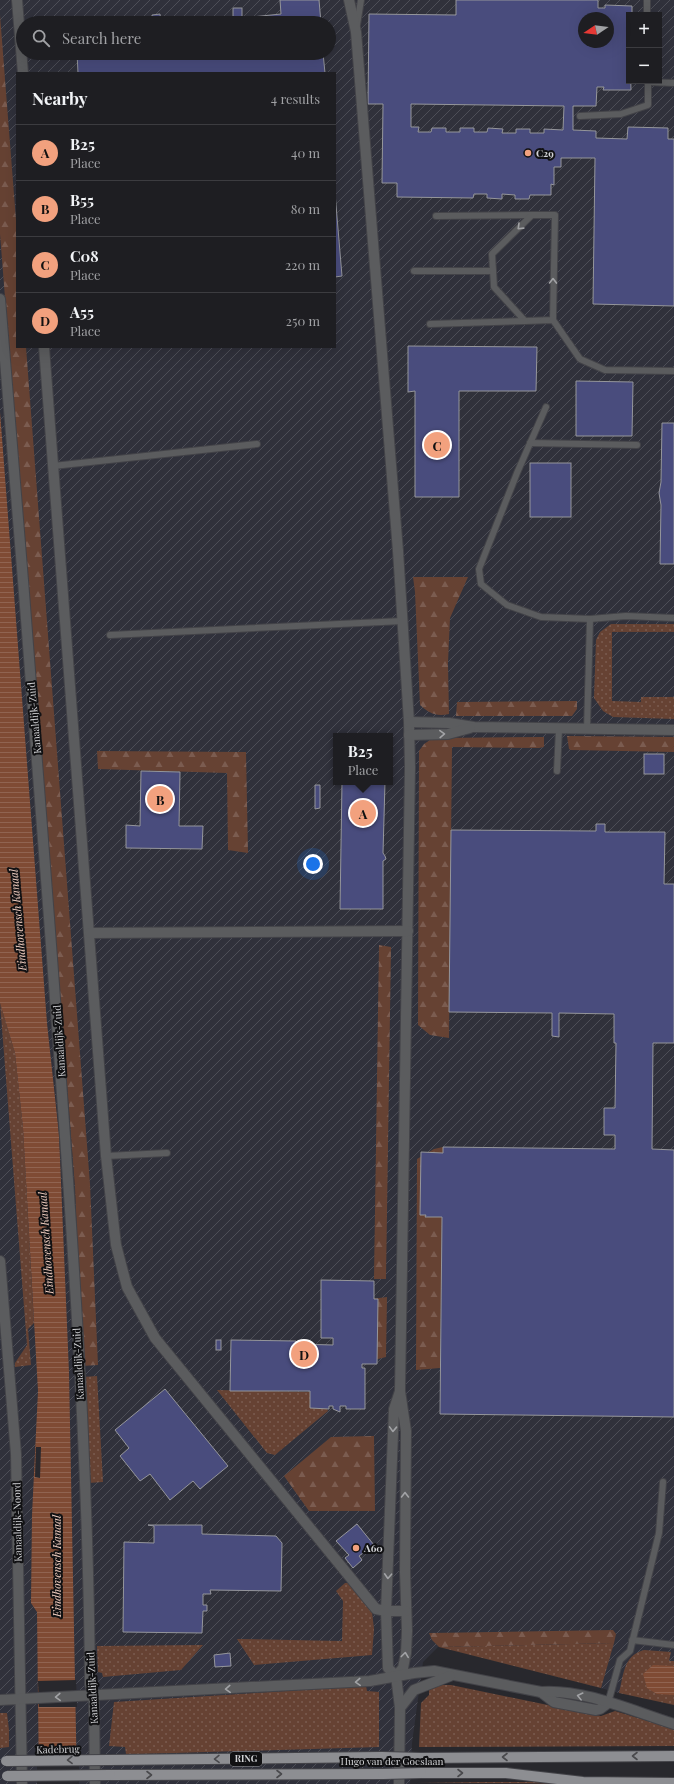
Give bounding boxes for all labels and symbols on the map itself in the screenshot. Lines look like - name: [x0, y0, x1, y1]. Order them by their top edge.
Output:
- north arrow: [578, 12, 614, 48]
- place label: C29: [536, 146, 554, 160]
- marker: C29: [523, 148, 533, 158]
- one-way arrow: [517, 222, 525, 229]
- one-way arrow: [549, 278, 558, 284]
- pin: C: [424, 430, 450, 460]
- street label: Kanaaldijk-Zuid: [24, 681, 44, 755]
- one-way arrow: [439, 730, 445, 738]
- pin: B: [147, 784, 173, 814]
- pin: A: [350, 798, 376, 828]
- your location: [303, 854, 323, 874]
- water label: Eindhovensch Kanaal: [5, 868, 30, 973]
- street label: Kanaaldijk-Zuid: [49, 1004, 68, 1077]
- water label: Eindhovensch Kanaal: [34, 1191, 57, 1295]
- street label: Kanaaldijk-Zuid: [69, 1327, 87, 1400]
- pin: D: [291, 1339, 317, 1369]
- one-way arrow: [389, 1426, 397, 1432]
- street label: Kanaaldijk-Noord: [9, 1482, 25, 1562]
- one-way arrow: [401, 1492, 409, 1498]
- water label: Eindhovensch Kanaal: [49, 1514, 64, 1618]
- place label: A60: [363, 1541, 383, 1555]
- marker: A60: [351, 1543, 361, 1553]
- one-way arrow: [383, 1573, 392, 1579]
- street label: Kanaaldijk-Zuid: [83, 1651, 101, 1724]
- one-way arrow: [401, 1652, 410, 1658]
- one-way arrow: [355, 1677, 361, 1686]
- one-way arrow: [225, 1684, 231, 1693]
- one-way arrow: [577, 1692, 584, 1701]
- one-way arrow: [55, 1693, 61, 1702]
- street label: Kadebrug: [36, 1742, 81, 1756]
- road number: RING: [230, 1752, 262, 1766]
- one-way arrow: [632, 1752, 638, 1760]
- one-way arrow: [502, 1753, 508, 1761]
- street label: Hugo van der Goeslaan: [341, 1754, 443, 1768]
- one-way arrow: [214, 1755, 220, 1763]
- one-way arrow: [67, 1756, 73, 1764]
- one-way arrow: [457, 1769, 463, 1777]
- one-way arrow: [276, 1770, 282, 1778]
- one-way arrow: [146, 1771, 152, 1779]

